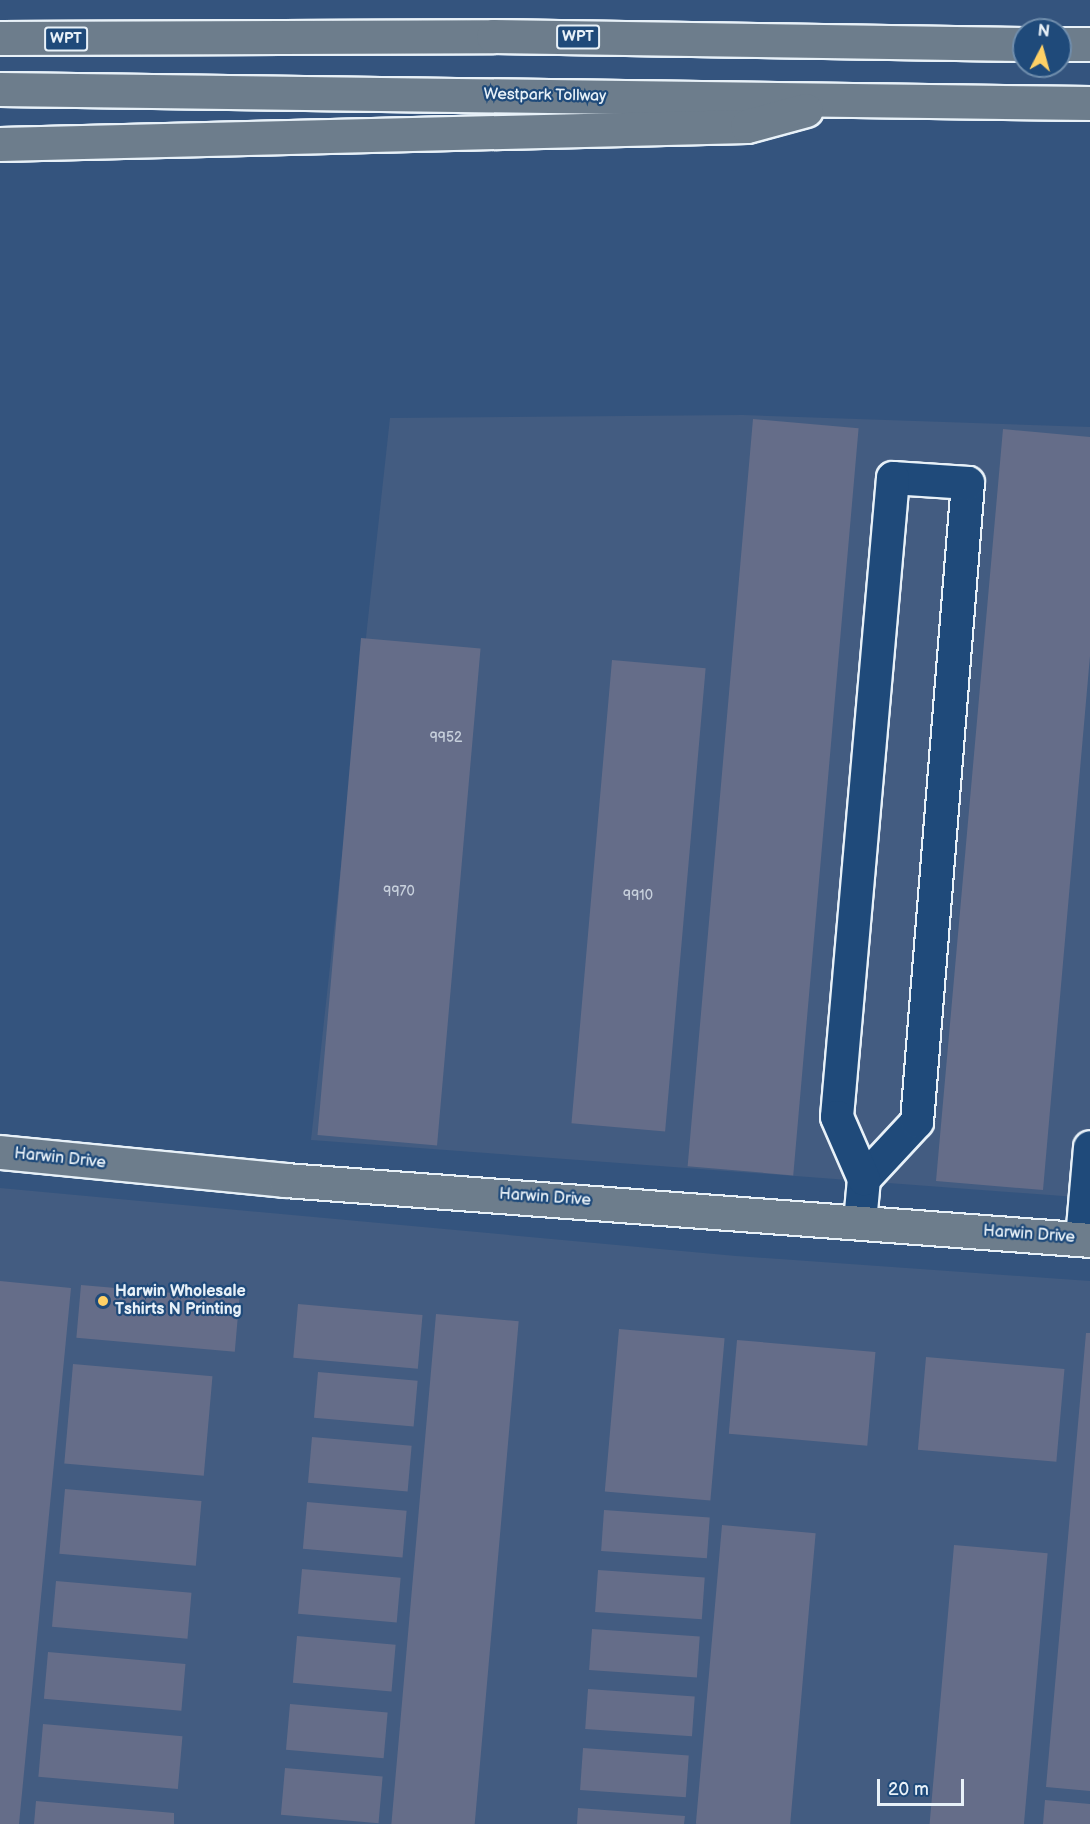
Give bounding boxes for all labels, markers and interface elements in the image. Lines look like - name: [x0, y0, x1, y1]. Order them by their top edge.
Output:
- north arrow: [1012, 18, 1072, 78]
- text: N: [1037, 22, 1051, 42]
- road number: WPT: [556, 25, 600, 49]
- road number: WPT: [44, 27, 88, 51]
- street label: Westpark Tollway: [483, 85, 607, 107]
- house number: 9952: [430, 730, 462, 746]
- house number: 9970: [383, 884, 415, 900]
- house number: 9910: [623, 888, 653, 904]
- street label: Harwin Drive: [13, 1145, 107, 1173]
- street label: Harwin Drive: [498, 1185, 592, 1211]
- street label: Harwin Drive: [982, 1222, 1076, 1248]
- place label: Harwin Wholesale Tshirts N Printing: [115, 1282, 246, 1320]
- marker: Harwin Wholesale Tshirts N Printing: [96, 1294, 110, 1308]
- scale bar: [880, 1767, 967, 1805]
- text: 20 m: [888, 1779, 929, 1800]

